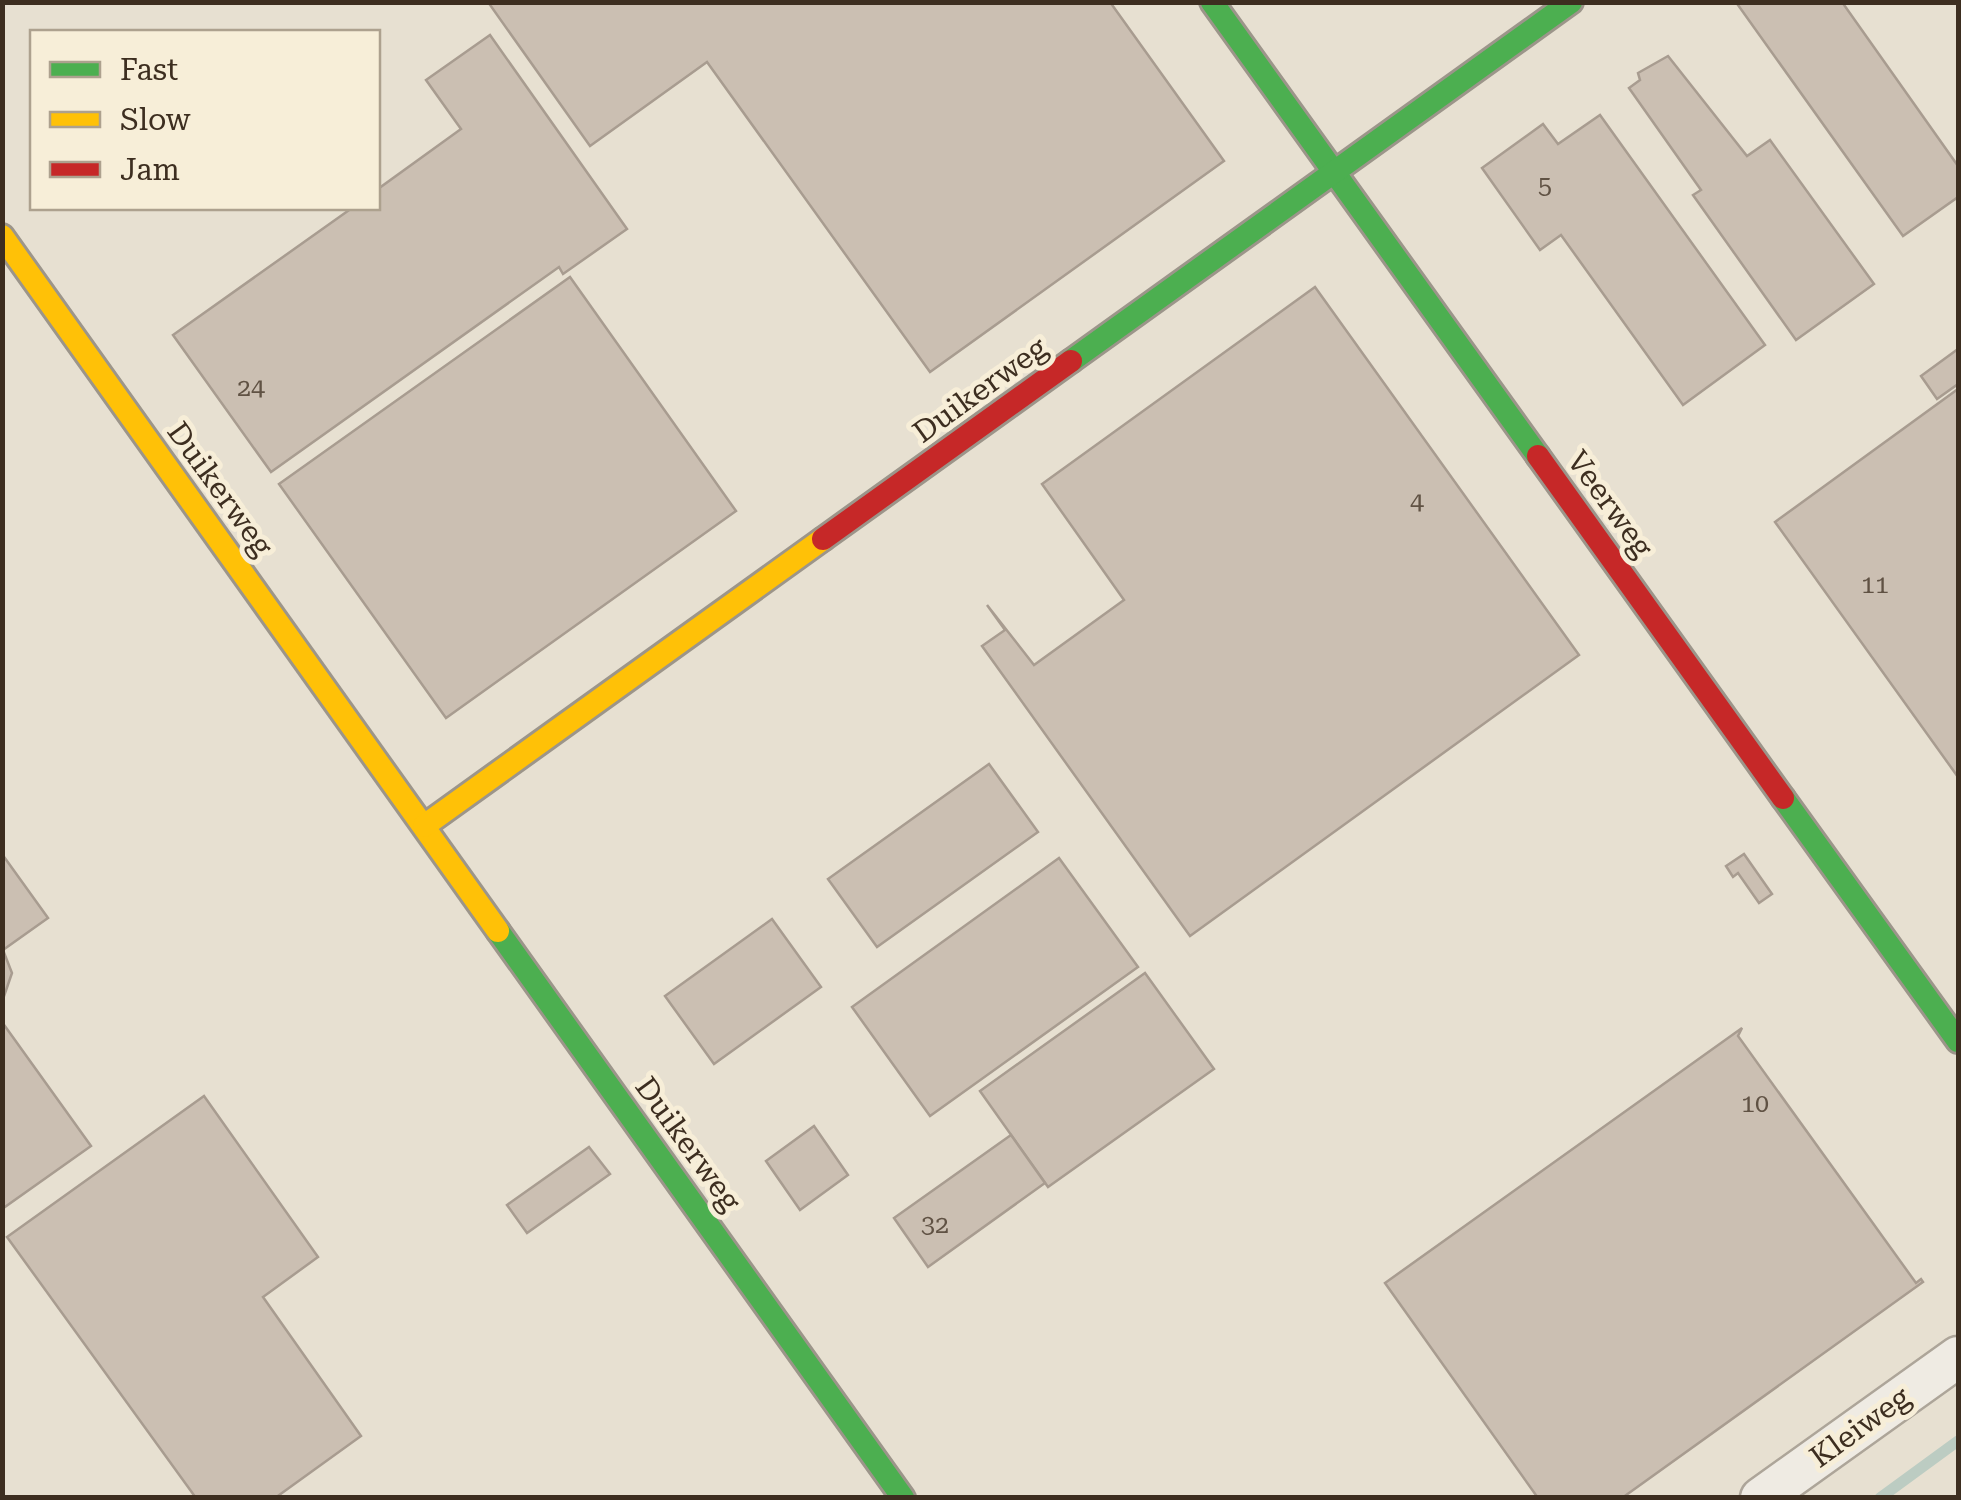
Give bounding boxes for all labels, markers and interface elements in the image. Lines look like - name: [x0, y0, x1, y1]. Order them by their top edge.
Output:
- legend: [30, 30, 380, 210]
- text: Fast: [120, 52, 178, 87]
- text: Slow: [120, 102, 191, 137]
- text: Jam: [120, 152, 180, 187]
- house number: 5: [1538, 171, 1552, 200]
- street label: Duikerweg: [906, 329, 1053, 450]
- house number: 24: [237, 373, 265, 402]
- street label: Duikerweg: [160, 415, 281, 562]
- street label: Veerweg: [1560, 444, 1661, 564]
- house number: 4: [1410, 487, 1424, 516]
- house number: 11: [1861, 570, 1889, 599]
- street label: Duikerweg: [628, 1070, 749, 1217]
- house number: 10: [1741, 1089, 1769, 1118]
- house number: 32: [921, 1210, 949, 1239]
- street label: Kleiweg: [1803, 1379, 1916, 1474]

